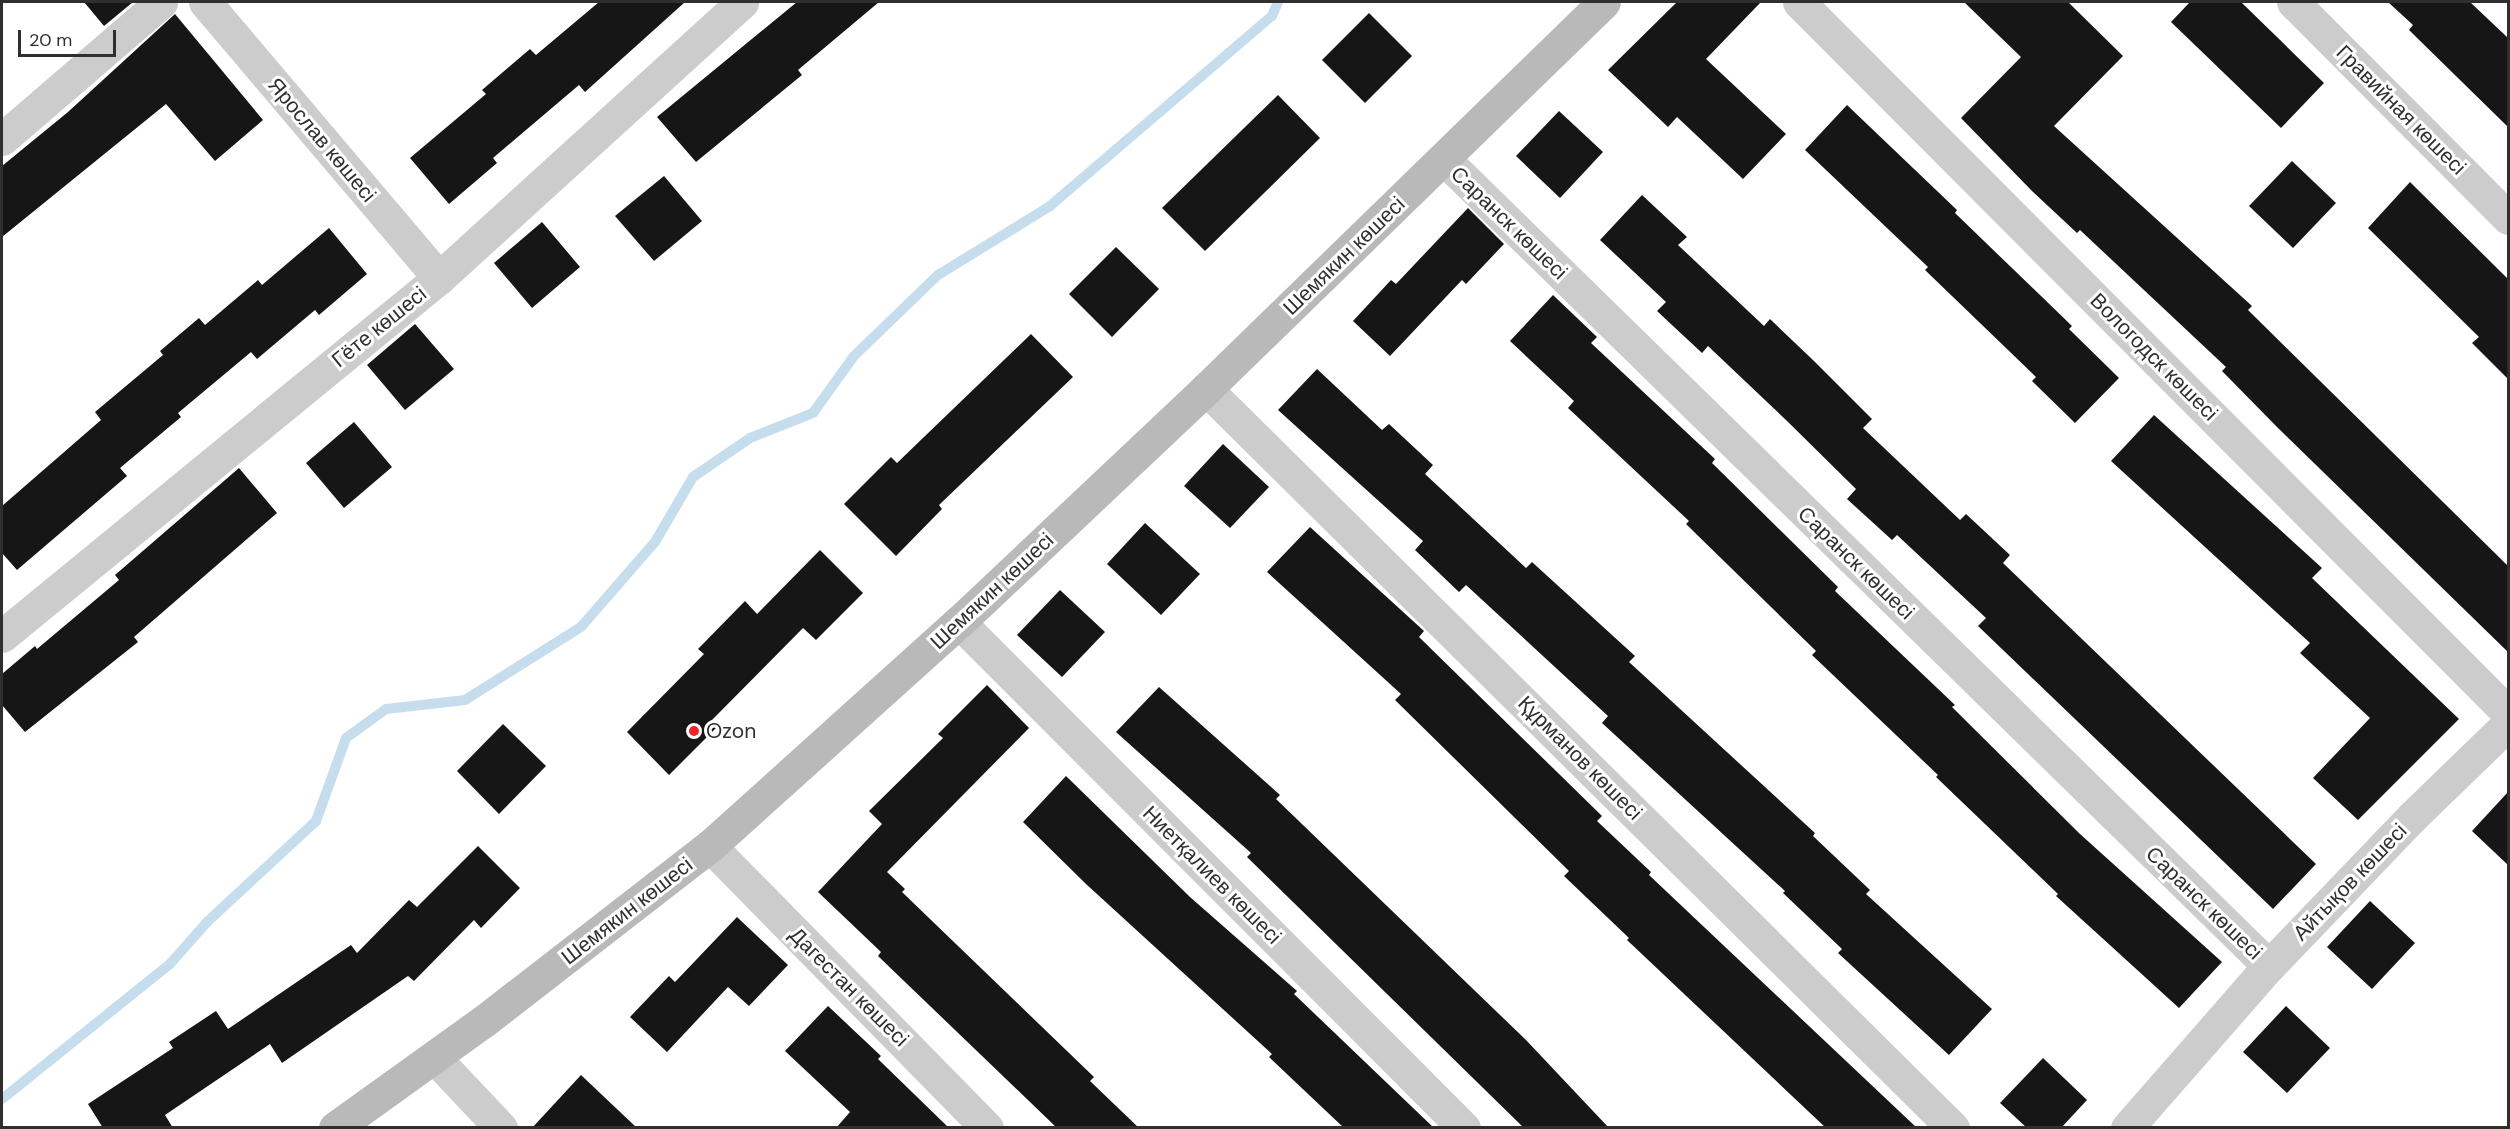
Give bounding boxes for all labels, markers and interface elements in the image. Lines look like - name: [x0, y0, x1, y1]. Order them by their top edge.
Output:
- scale bar: [21, 18, 118, 56]
- text: 20 m: [29, 28, 72, 52]
- street label: Гравийная көшесі: [2331, 40, 2471, 180]
- street label: Ярослав көшесі: [263, 73, 381, 207]
- street label: Саранск көшесі: [1446, 161, 1572, 285]
- street label: Шемякин көшесі: [1278, 192, 1410, 320]
- street label: Гёте көшесі: [327, 281, 431, 373]
- street label: Вологодск көшесі: [2085, 288, 2223, 426]
- street label: Саранск көшесі: [1793, 501, 1919, 625]
- street label: Шемякин көшесі: [925, 527, 1059, 655]
- street label: Құрманов көшесі: [1513, 691, 1647, 825]
- place label: Ozon: [706, 718, 756, 744]
- marker: Ozon: [687, 724, 701, 738]
- street label: Ниетқалиев көшесі: [1138, 801, 1286, 949]
- street label: Айтықов көшесі: [2288, 818, 2412, 946]
- street label: Саранск көшесі: [2141, 841, 2267, 965]
- street label: Шемякин көшесі: [556, 852, 698, 970]
- street label: Дагестан көшесі: [784, 922, 914, 1052]

